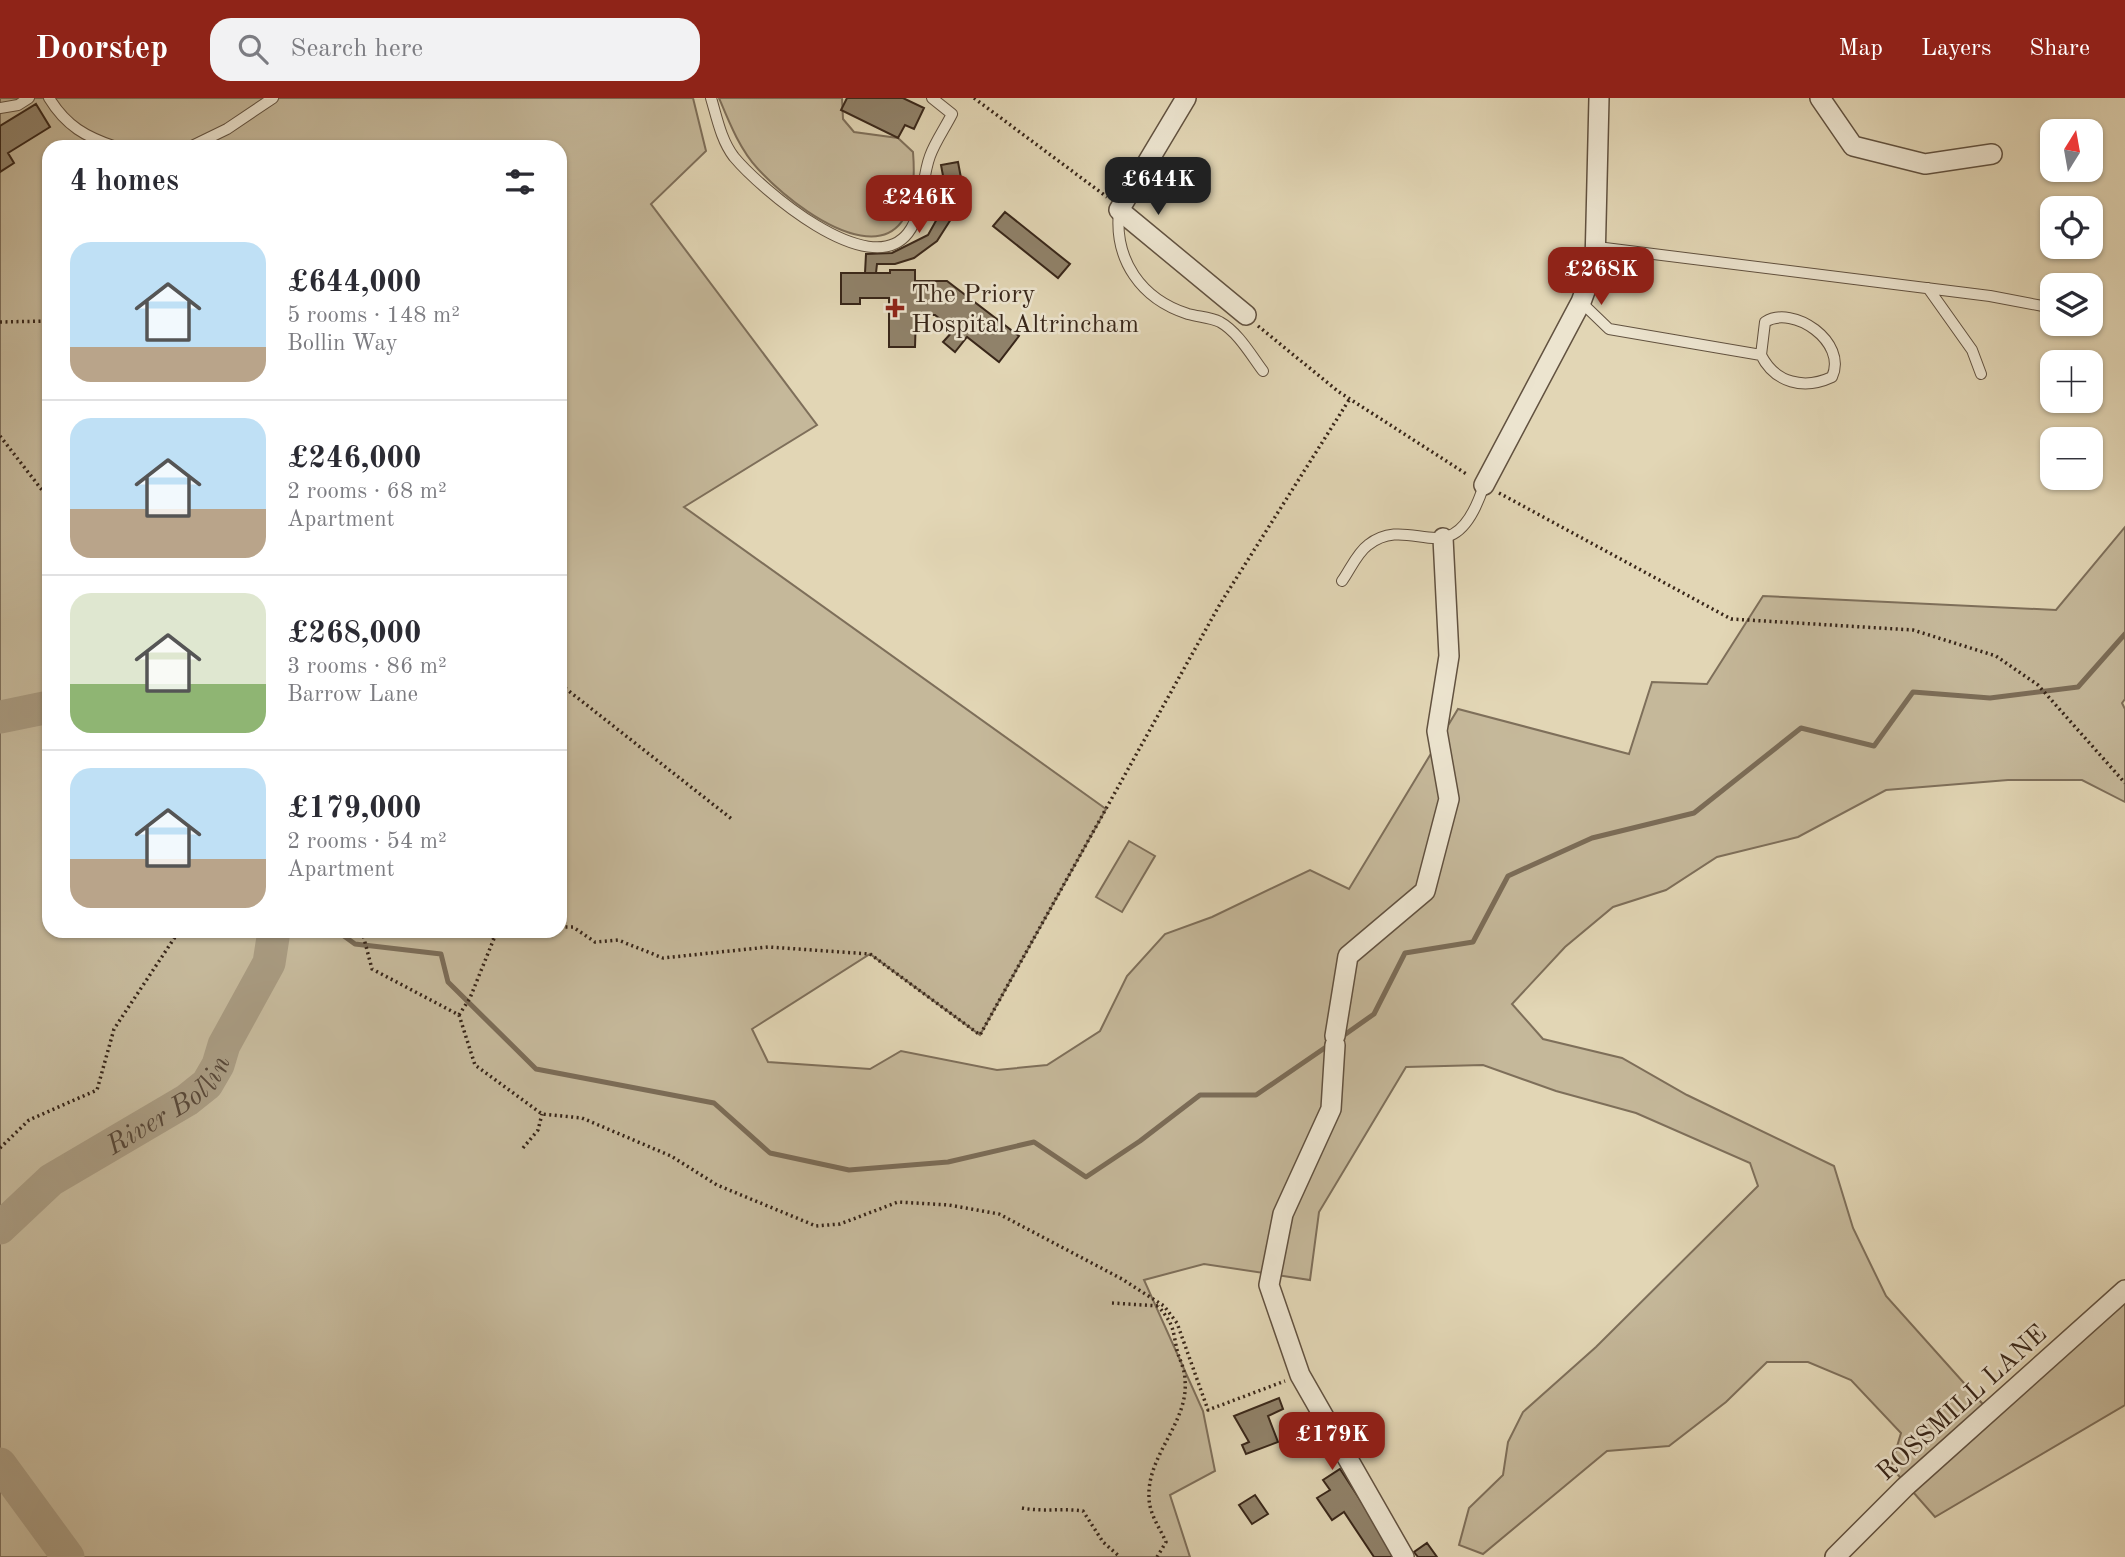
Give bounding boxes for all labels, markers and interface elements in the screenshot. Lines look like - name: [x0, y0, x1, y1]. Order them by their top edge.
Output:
- search box: [210, 18, 700, 81]
- icon: search: [234, 30, 272, 68]
- text: Doorstep: [35, 33, 168, 66]
- text: Search here: [290, 36, 423, 62]
- text: Map: [1839, 37, 1883, 61]
- text: Layers: [1921, 37, 1991, 61]
- text: Share: [2029, 37, 2090, 61]
- north arrow: [2040, 119, 2104, 182]
- map controls: [2040, 119, 2103, 490]
- pin: £644K: [1109, 158, 1207, 217]
- icon: filters: [501, 163, 539, 201]
- text: 4 homes: [70, 167, 179, 197]
- text: £644K: [1121, 168, 1195, 191]
- pin: £246K: [870, 176, 968, 235]
- text: £246K: [882, 186, 956, 209]
- button: locate: [2040, 196, 2103, 259]
- pin: £268K: [1552, 248, 1650, 307]
- text: £268K: [1564, 258, 1638, 281]
- text: £644,000: [287, 268, 421, 298]
- icon: home: [126, 270, 210, 354]
- button: layers: [2040, 273, 2103, 336]
- place label: The Priory Hospital Altrincham: [911, 282, 1139, 338]
- marker: The Priory Hospital Altrincham: [885, 298, 905, 318]
- text: 5 rooms · 148 m²: [287, 304, 460, 327]
- text: Bollin Way: [287, 332, 398, 355]
- button: +: [2040, 350, 2103, 413]
- button: −: [2040, 427, 2103, 490]
- text: £246,000: [287, 444, 421, 474]
- icon: home: [126, 446, 210, 530]
- text: 2 rooms · 68 m²: [287, 480, 447, 503]
- text: Apartment: [287, 508, 395, 531]
- text: £268,000: [287, 619, 421, 649]
- icon: home: [126, 621, 210, 705]
- text: 3 rooms · 86 m²: [287, 655, 447, 678]
- text: Barrow Lane: [287, 683, 418, 706]
- text: £179,000: [287, 794, 421, 824]
- icon: home: [126, 796, 210, 880]
- text: 2 rooms · 54 m²: [287, 830, 447, 853]
- text: Apartment: [287, 858, 395, 881]
- water label: River Bollin: [101, 1054, 237, 1162]
- street label: ROSSMILL LANE: [1872, 1321, 2052, 1486]
- pin: £179K: [1283, 1412, 1381, 1472]
- text: £179K: [1295, 1423, 1369, 1446]

